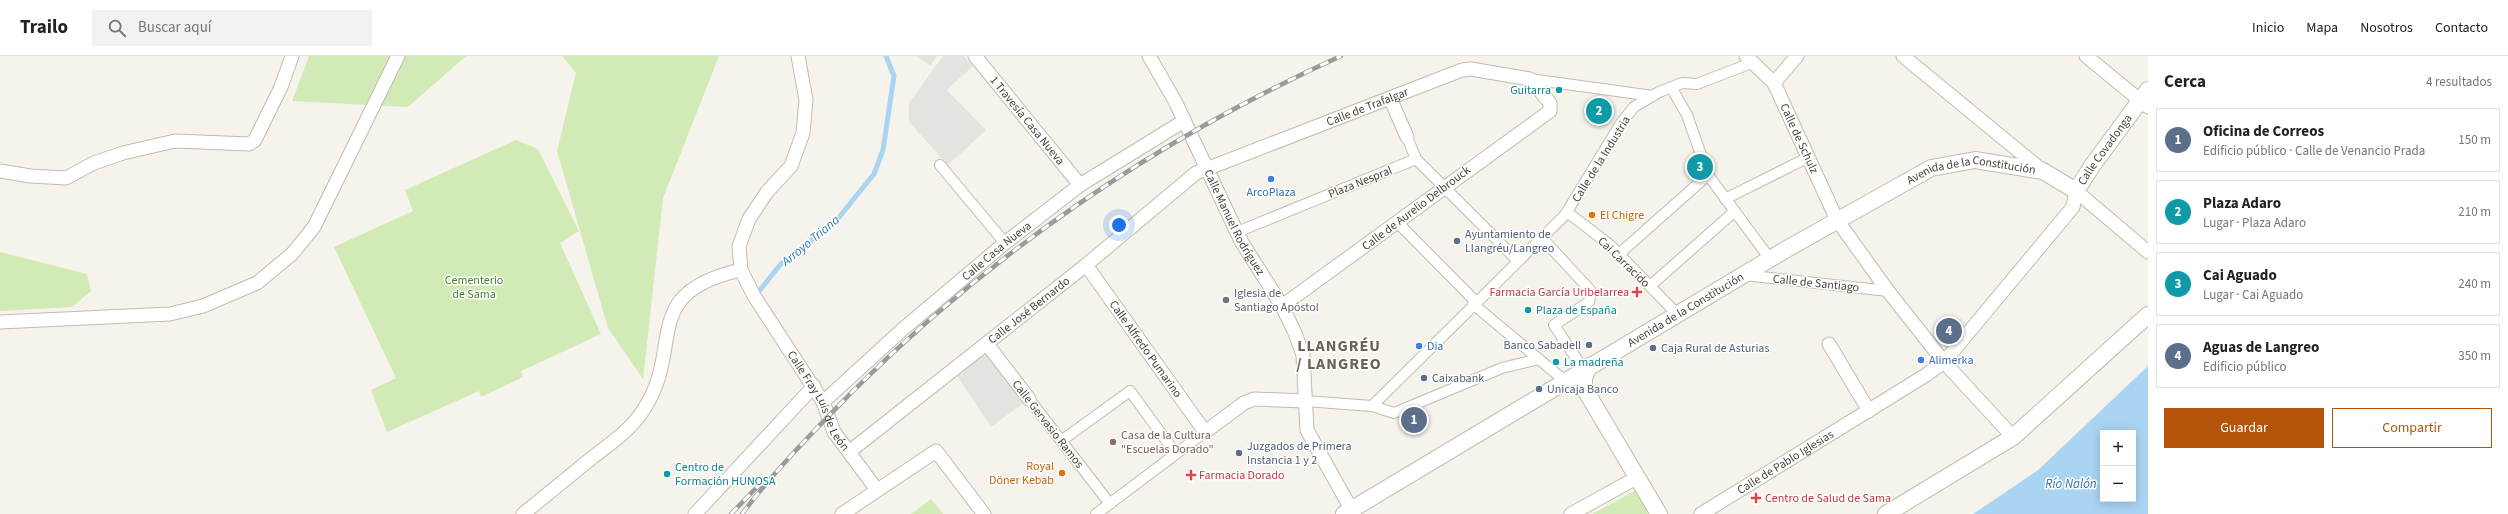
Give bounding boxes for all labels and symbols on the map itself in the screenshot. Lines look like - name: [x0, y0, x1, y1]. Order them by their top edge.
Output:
- street label: 1 Travesía Casa Nueva: [986, 73, 1068, 169]
- place label: Guitarra: [1510, 82, 1551, 99]
- street label: Calle de Trafalgar: [1324, 83, 1412, 131]
- marker: Guitarra: [1554, 85, 1564, 95]
- pin: 2: [1586, 96, 1612, 126]
- street label: Calle de Schulz: [1776, 101, 1823, 177]
- street label: Calle Covadonga: [2074, 111, 2136, 189]
- street label: Calle de la Industria: [1568, 113, 1635, 206]
- pin: 3: [1687, 152, 1713, 182]
- street label: Avenida de la Constitución: [1904, 152, 2037, 189]
- street label: Plaza Nespral: [1326, 162, 1395, 203]
- street label: Calle de Aurelio Delbrouck: [1359, 162, 1474, 255]
- street label: Calle Manuel Rodríguez: [1199, 167, 1269, 279]
- marker: ArcoPlaza: [1266, 174, 1276, 184]
- place label: ArcoPlaza: [1246, 184, 1296, 201]
- place label: El Chigre: [1600, 207, 1644, 224]
- marker: El Chigre: [1587, 210, 1597, 220]
- water label: Arroyo Triana: [777, 211, 844, 271]
- your location: [1109, 215, 1129, 235]
- street label: Calle Casa Nueva: [958, 218, 1035, 285]
- place label: Ayuntamiento de Llangréu/Langreo: [1465, 226, 1554, 257]
- street label: Cai Carracido: [1594, 233, 1654, 292]
- marker: Ayuntamiento de Llangréu/Langreo: [1452, 236, 1462, 246]
- street label: Avenida de la Constitución: [1624, 269, 1747, 351]
- street label: Calle de Santiago: [1772, 271, 1860, 296]
- park label: Cementerio de Sama: [445, 272, 503, 303]
- street label: Calle José Bernardo: [985, 273, 1074, 348]
- place label: Farmacia García Uribelarrea: [1489, 284, 1629, 301]
- place label: Iglesia de Santiago Apóstol: [1234, 285, 1319, 316]
- marker: Farmacia García Uribelarrea: [1632, 287, 1642, 297]
- marker: Iglesia de Santiago Apóstol: [1221, 295, 1231, 305]
- street label: Calle Alfredo Pumarino: [1105, 297, 1186, 401]
- place label: Plaza de España: [1536, 302, 1617, 319]
- marker: Plaza de España: [1523, 305, 1533, 315]
- pin: 4: [1936, 316, 1962, 346]
- district label: LLANGRÉU / LANGREO: [1296, 335, 1382, 375]
- place label: Banco Sabadell: [1504, 337, 1581, 354]
- place label: Dia: [1427, 338, 1443, 355]
- marker: Banco Sabadell: [1584, 340, 1594, 350]
- place label: Caja Rural de Asturias: [1661, 340, 1769, 357]
- marker: Dia: [1414, 341, 1424, 351]
- marker: Caja Rural de Asturias: [1648, 343, 1658, 353]
- street label: Calle Fray Luis de León: [783, 347, 853, 455]
- place label: Alimerka: [1929, 352, 1973, 369]
- place label: La madreña: [1564, 354, 1624, 371]
- marker: Alimerka: [1916, 355, 1926, 365]
- marker: La madreña: [1551, 357, 1561, 367]
- place label: Caixabank: [1432, 370, 1484, 387]
- marker: Caixabank: [1419, 373, 1429, 383]
- street label: Calle Gervasio Ramos: [1008, 377, 1087, 472]
- place label: Unicaja Banco: [1547, 381, 1618, 398]
- marker: Unicaja Banco: [1534, 384, 1544, 394]
- pin: 1: [1401, 405, 1427, 435]
- street label: Calle de Pablo Iglesias: [1734, 426, 1837, 499]
- place label: Casa de la Cultura "Escuelas Dorado": [1121, 427, 1214, 458]
- marker: Casa de la Cultura "Escuelas Dorado": [1108, 437, 1118, 447]
- place label: Juzgados de Primera Instancia 1 y 2: [1247, 438, 1352, 469]
- marker: Juzgados de Primera Instancia 1 y 2: [1234, 448, 1244, 458]
- place label: Royal Döner Kebab: [989, 458, 1054, 489]
- place label: Centro de Formación HUNOSA: [675, 459, 776, 490]
- place label: Farmacia Dorado: [1199, 467, 1285, 484]
- marker: Royal Döner Kebab: [1057, 468, 1067, 478]
- marker: Centro de Formación HUNOSA: [662, 469, 672, 479]
- marker: Farmacia Dorado: [1186, 470, 1196, 480]
- water label: Río Nalón: [2045, 475, 2097, 493]
- place label: Centro de Salud de Sama: [1765, 490, 1891, 507]
- marker: Centro de Salud de Sama: [1750, 492, 1762, 504]

